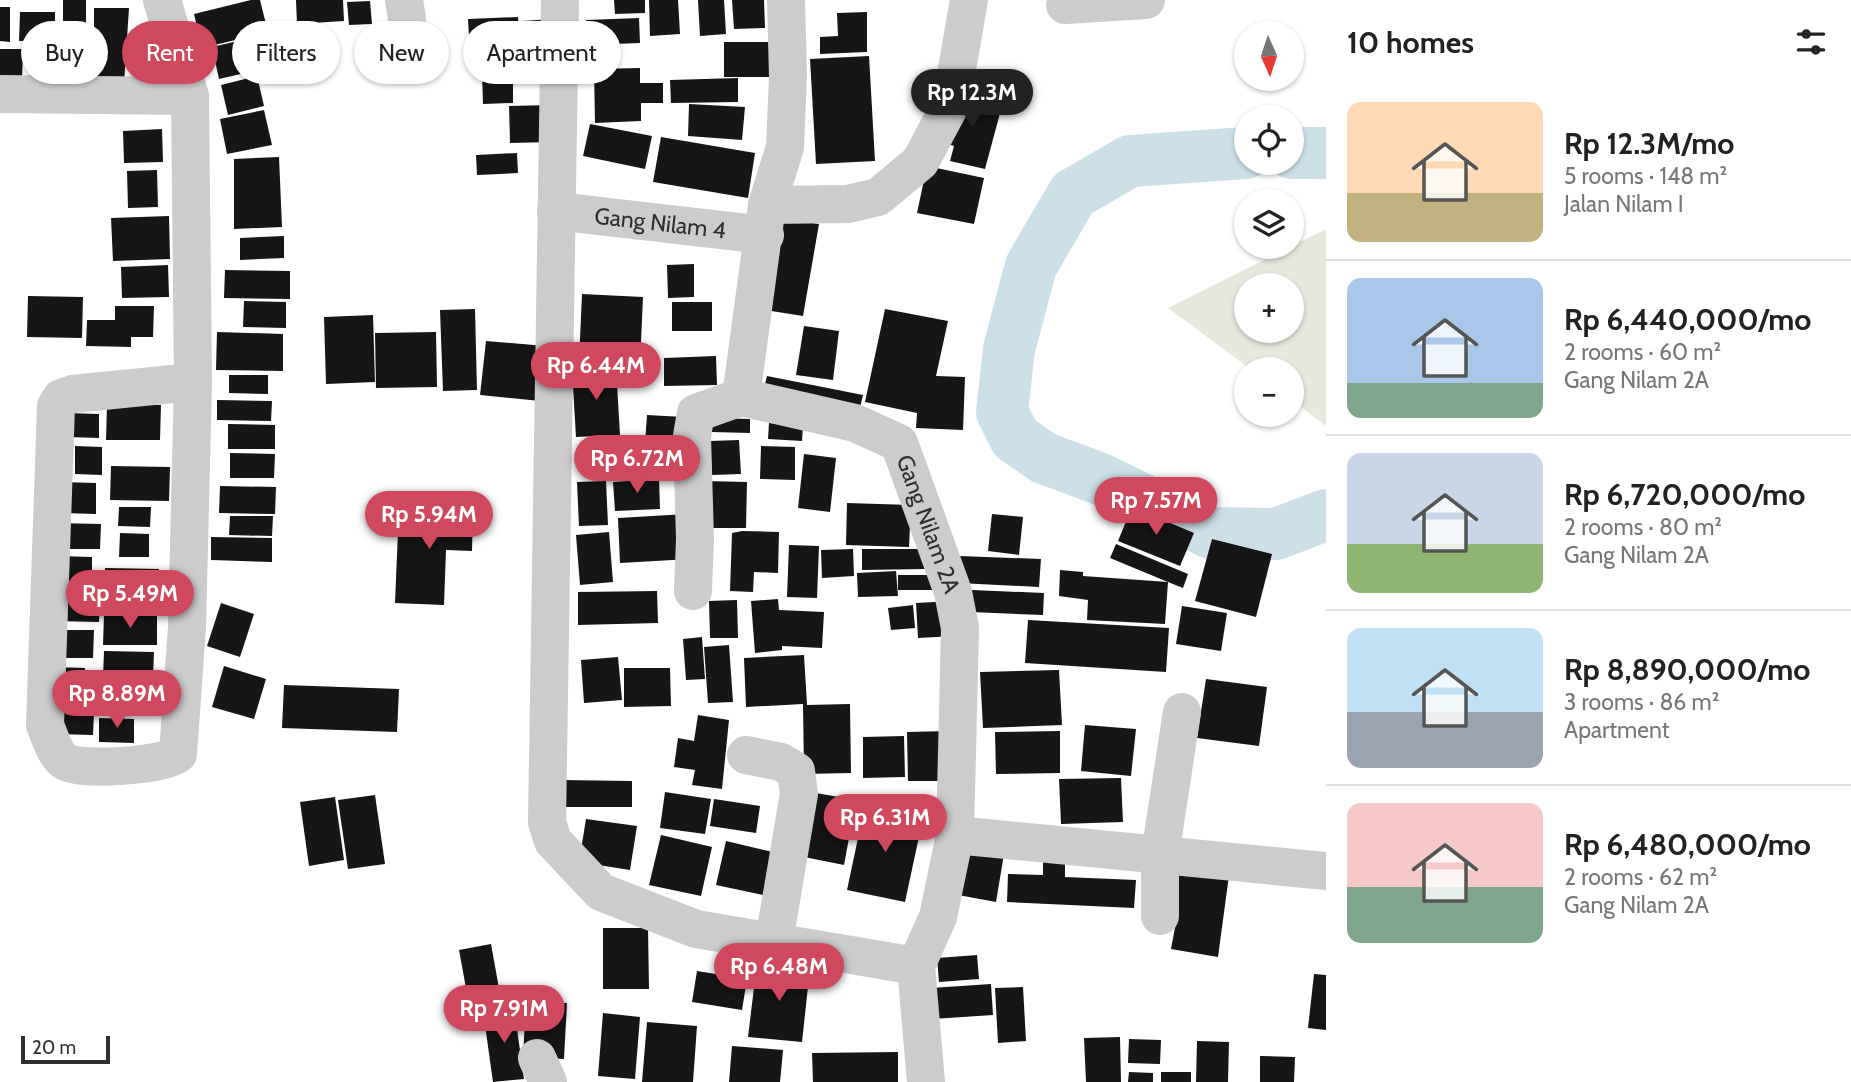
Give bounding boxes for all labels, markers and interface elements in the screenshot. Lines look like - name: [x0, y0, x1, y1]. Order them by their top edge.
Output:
- chip: Buy: [21, 21, 108, 84]
- chip: Rent: [122, 21, 218, 84]
- chip: Filters: [232, 21, 340, 84]
- chip: New: [354, 21, 449, 84]
- chip: Apartment: [463, 21, 621, 84]
- north arrow: [1234, 21, 1304, 91]
- map controls: [1234, 21, 1304, 427]
- icon: filters: [1792, 23, 1830, 61]
- text: 10 homes: [1347, 24, 1474, 61]
- pin: Rp 12.3M: [900, 69, 1044, 129]
- text: Rp 12.3M: [927, 78, 1017, 106]
- button: locate: [1234, 105, 1304, 175]
- text: Rp 12.3M/mo: [1564, 125, 1734, 162]
- icon: home: [1403, 130, 1487, 214]
- text: 5 rooms · 148 m²: [1564, 162, 1727, 190]
- button: layers: [1234, 189, 1304, 259]
- text: Jalan Nilam I: [1564, 190, 1684, 218]
- street label: Gang Nilam 4: [593, 202, 728, 244]
- button: +: [1234, 273, 1304, 343]
- text: Rp 6,440,000/mo: [1564, 301, 1811, 338]
- icon: home: [1403, 306, 1487, 390]
- text: 2 rooms · 60 m²: [1564, 338, 1721, 366]
- pin: Rp 6.44M: [524, 342, 668, 402]
- text: Rp 6.44M: [547, 351, 645, 379]
- button: −: [1234, 357, 1304, 427]
- text: Gang Nilam 2A: [1564, 366, 1709, 394]
- pin: Rp 6.72M: [565, 435, 709, 495]
- text: Rp 6.72M: [590, 444, 684, 472]
- street label: Gang Nilam 2A: [890, 451, 966, 597]
- text: Rp 6,720,000/mo: [1564, 476, 1805, 513]
- pin: Rp 7.57M: [1084, 477, 1228, 537]
- icon: home: [1403, 481, 1487, 565]
- text: Rp 7.57M: [1110, 486, 1202, 514]
- pin: Rp 5.94M: [357, 491, 501, 551]
- text: Rp 5.94M: [381, 500, 477, 528]
- text: 2 rooms · 80 m²: [1564, 513, 1722, 541]
- text: Gang Nilam 2A: [1564, 541, 1709, 569]
- pin: Rp 5.49M: [58, 570, 202, 630]
- text: Rp 5.49M: [82, 579, 178, 607]
- text: Rp 8,890,000/mo: [1564, 651, 1810, 688]
- icon: home: [1403, 656, 1487, 740]
- pin: Rp 8.89M: [45, 670, 189, 730]
- text: Rp 8.89M: [68, 679, 166, 707]
- text: 3 rooms · 86 m²: [1564, 688, 1719, 716]
- text: Apartment: [1564, 716, 1669, 744]
- pin: Rp 6.31M: [813, 794, 957, 854]
- text: Rp 6.31M: [840, 803, 930, 831]
- text: Rp 6,480,000/mo: [1564, 826, 1811, 863]
- icon: home: [1403, 831, 1487, 915]
- text: 2 rooms · 62 m²: [1564, 863, 1717, 891]
- text: Gang Nilam 2A: [1564, 891, 1709, 919]
- pin: Rp 6.48M: [707, 944, 851, 1003]
- text: Rp 6.48M: [730, 952, 828, 980]
- pin: Rp 7.91M: [432, 986, 576, 1045]
- text: Rp 7.91M: [460, 994, 548, 1022]
- scale bar: [21, 1033, 110, 1065]
- text: 20 m: [32, 1036, 76, 1059]

